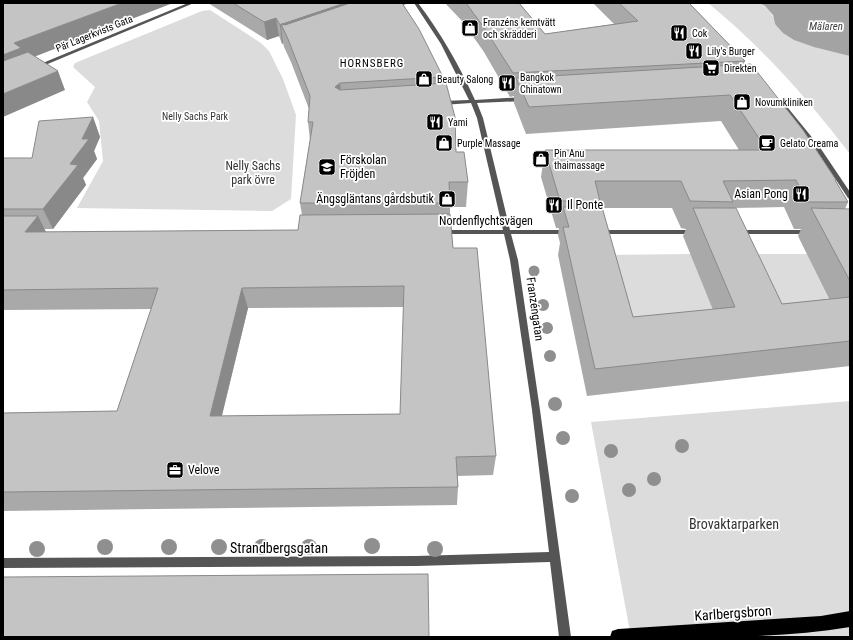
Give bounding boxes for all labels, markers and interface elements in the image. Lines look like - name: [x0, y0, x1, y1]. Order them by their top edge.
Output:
- street label: Pär Lagerkvists Gata: [54, 13, 134, 54]
- place label: Franzéns kemtvätt och skrädderi: [483, 17, 555, 40]
- shop icon: Franzéns kemtvätt och skrädderi: [460, 18, 480, 38]
- water label: Mälaren: [809, 20, 843, 33]
- restaurant icon: Cok: [669, 23, 689, 43]
- place label: Cok: [692, 28, 708, 39]
- restaurant icon: Lily's Burger: [684, 41, 704, 61]
- place label: Lily's Burger: [707, 46, 755, 57]
- district label: HORNSBERG: [340, 57, 404, 70]
- supermarket icon: Direkten: [701, 58, 721, 78]
- place label: Direkten: [724, 63, 757, 74]
- shop icon: Beauty Salong: [414, 69, 434, 89]
- place label: Bangkok Chinatown: [520, 72, 562, 95]
- restaurant icon: Bangkok Chinatown: [497, 73, 517, 93]
- place label: Beauty Salong: [437, 74, 493, 85]
- shop icon: Novumkliniken: [732, 92, 752, 112]
- place label: Novumkliniken: [755, 97, 813, 108]
- park label: Nelly Sachs Park: [162, 111, 229, 122]
- restaurant icon: Yami: [425, 112, 445, 132]
- place label: Yami: [448, 117, 468, 128]
- shop icon: Purple Massage: [434, 133, 454, 153]
- cafe icon: Gelato Creama: [757, 133, 777, 153]
- place label: Purple Massage: [457, 138, 521, 149]
- place label: Gelato Creama: [780, 138, 838, 149]
- place label: Pin Anu thaimassage: [554, 148, 605, 171]
- shop icon: Pin Anu thaimassage: [531, 149, 551, 169]
- place label: Förskolan Fröjden: [340, 153, 387, 181]
- school or university icon: Förskolan Fröjden: [317, 157, 337, 177]
- park label: Nelly Sachs park övre: [225, 159, 281, 187]
- restaurant icon: Asian Pong: [791, 184, 811, 204]
- place label: Asian Pong: [734, 187, 788, 201]
- shop icon: Ängsgläntans gårdsbutik: [437, 189, 457, 209]
- place label: Ängsgläntans gårdsbutik: [316, 191, 435, 206]
- restaurant icon: Il Ponte: [544, 195, 564, 215]
- place label: Il Ponte: [567, 198, 603, 212]
- street label: Nordenflychtsvägen: [439, 214, 533, 228]
- street label: Franzéngatan: [524, 276, 546, 342]
- office icon: Velove: [165, 460, 185, 480]
- place label: Velove: [188, 463, 220, 477]
- park label: Brovaktarparken: [689, 516, 779, 532]
- street label: Strandbergsgatan: [230, 540, 328, 556]
- street label: Karlbergsbron: [694, 602, 772, 624]

